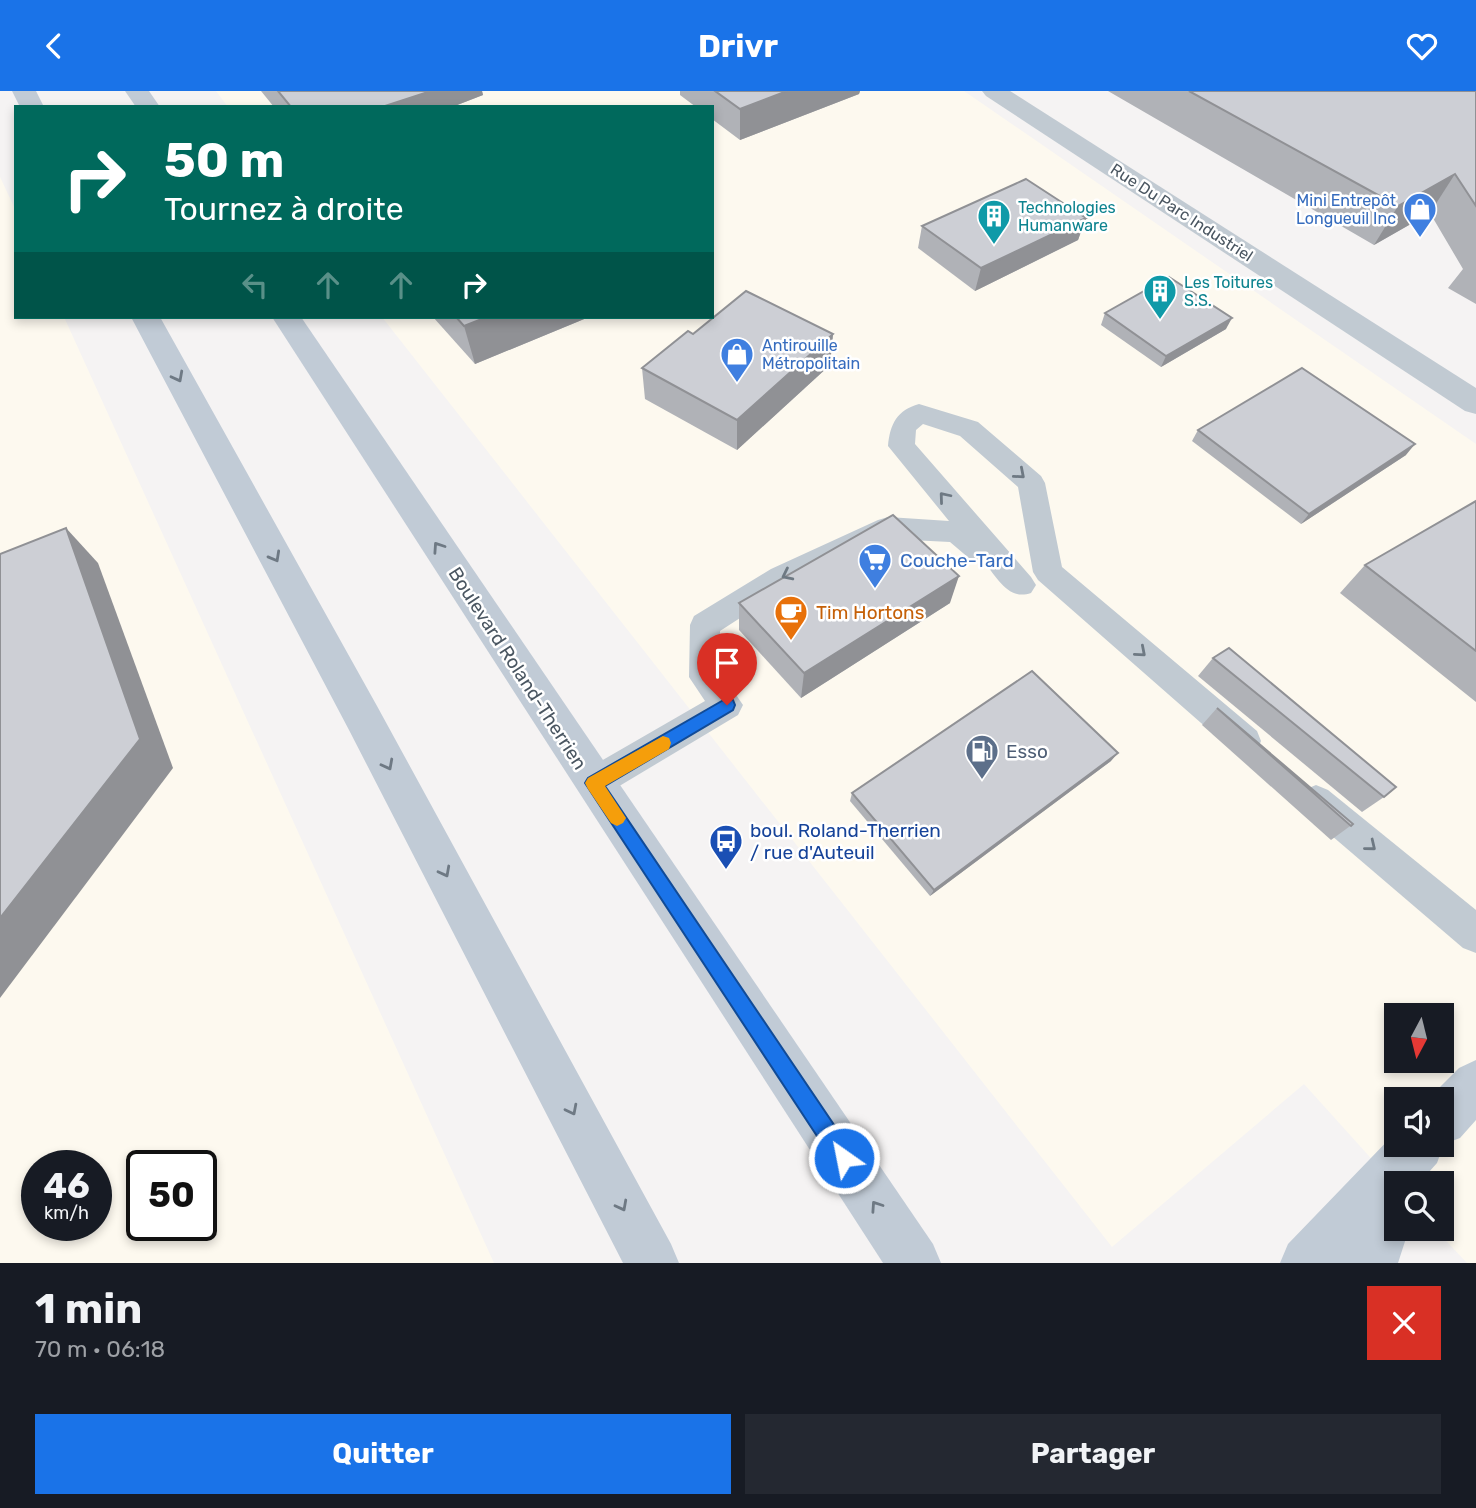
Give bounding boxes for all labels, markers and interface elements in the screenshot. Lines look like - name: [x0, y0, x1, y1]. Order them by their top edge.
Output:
- icon: back: [35, 27, 73, 65]
- text: Drivr: [698, 27, 778, 65]
- icon: heart: [1403, 27, 1441, 65]
- text: 50 m: [164, 131, 284, 189]
- icon: right: [49, 133, 140, 224]
- street label: Rue Du Parc Industriel: [1107, 159, 1256, 265]
- text: Tournez à droite: [164, 190, 404, 228]
- shop icon: Mini Entrepôt Longueuil Inc: [1401, 190, 1439, 239]
- place label: Mini Entrepôt Longueuil Inc: [1296, 191, 1396, 228]
- building icon: Technologies Humanware: [975, 197, 1013, 246]
- place label: Technologies Humanware: [1018, 198, 1116, 235]
- icon: left: [236, 266, 274, 304]
- icon: ahead: [309, 266, 347, 304]
- icon: ahead: [382, 266, 420, 304]
- icon: right: [455, 266, 493, 304]
- building icon: Les Toitures S.S.: [1141, 272, 1179, 321]
- place label: Les Toitures S.S.: [1184, 273, 1273, 310]
- shop icon: Antirouille Métropolitain: [718, 335, 756, 384]
- place label: Antirouille Métropolitain: [762, 336, 860, 373]
- one-way arrow: [169, 370, 183, 382]
- one-way arrow: [1012, 466, 1025, 478]
- one-way arrow: [940, 492, 952, 505]
- supermarket icon: Couche-Tard: [856, 541, 894, 590]
- one-way arrow: [433, 542, 446, 555]
- place label: Couche-Tard: [900, 549, 1014, 572]
- one-way arrow: [267, 550, 280, 562]
- street label: Boulevard Roland-Therrien: [443, 563, 592, 774]
- one-way arrow: [782, 566, 794, 580]
- cafe icon: Tim Hortons: [772, 593, 810, 642]
- place label: Tim Hortons: [816, 601, 924, 624]
- pin: [697, 633, 757, 705]
- icon: arrive: [708, 644, 746, 682]
- one-way arrow: [1132, 644, 1145, 656]
- fuel station icon: Esso: [963, 732, 1001, 781]
- place label: Esso: [1006, 740, 1048, 763]
- one-way arrow: [380, 757, 393, 770]
- place label: boul. Roland-Therrien / rue d'Auteuil: [750, 819, 941, 864]
- bus stop icon: boul. Roland-Therrien / rue d'Auteuil: [707, 822, 745, 871]
- one-way arrow: [1362, 838, 1375, 850]
- one-way arrow: [437, 865, 450, 877]
- north arrow: [1384, 1003, 1454, 1073]
- map controls: [1384, 1003, 1454, 1241]
- button: sound: [1384, 1087, 1454, 1157]
- one-way arrow: [564, 1103, 578, 1116]
- position arrow: [807, 1121, 881, 1195]
- speed limit sign: 50: [126, 1150, 217, 1241]
- text: 46: [43, 1165, 90, 1207]
- button: search: [1384, 1171, 1454, 1241]
- one-way arrow: [614, 1199, 627, 1211]
- one-way arrow: [872, 1201, 884, 1214]
- text: km/h: [44, 1202, 89, 1224]
- text: 1 min: [35, 1284, 142, 1334]
- button: close: [1367, 1286, 1441, 1360]
- text: 70 m · 06:18: [35, 1335, 165, 1363]
- button: Quitter: [35, 1414, 731, 1494]
- button: Partager: [745, 1414, 1441, 1494]

